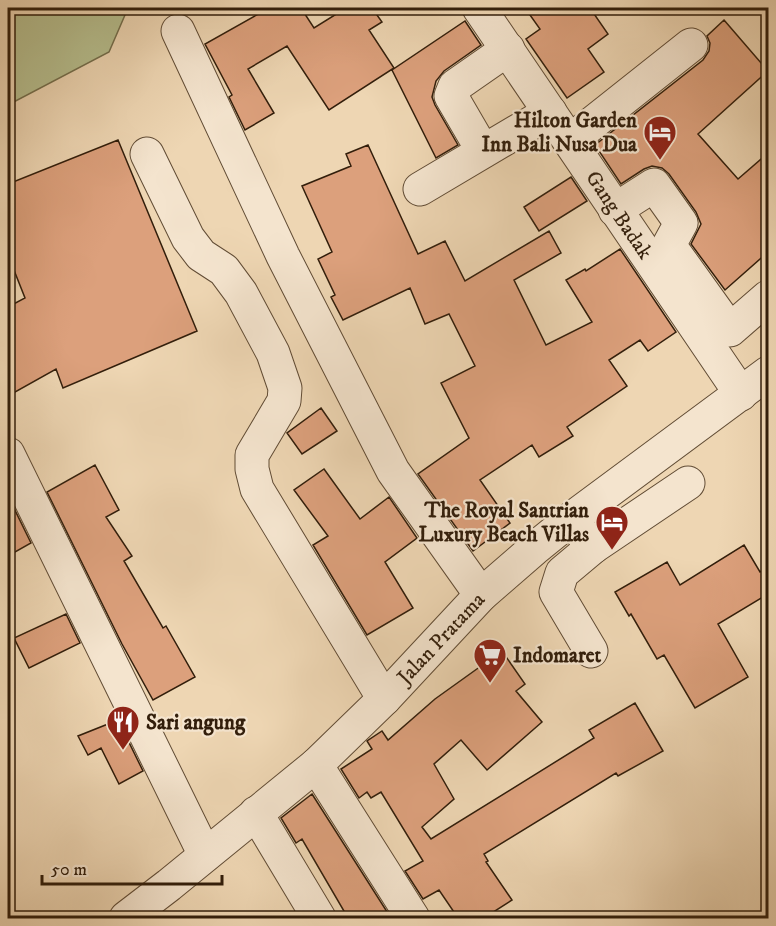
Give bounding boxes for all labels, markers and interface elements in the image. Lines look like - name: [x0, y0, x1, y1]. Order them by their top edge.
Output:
- place label: Hilton Garden Inn Bali Nusa Dua: [481, 108, 638, 158]
- hotel icon: Hilton Garden Inn Bali Nusa Dua: [642, 114, 678, 161]
- street label: Gang Badak: [579, 166, 658, 265]
- place label: The Royal Santrian Luxury Beach Villas: [418, 498, 590, 548]
- hotel icon: The Royal Santrian Luxury Beach Villas: [594, 504, 630, 551]
- street label: Jalan Pratama: [391, 587, 491, 692]
- supermarket icon: Indomaret: [472, 637, 508, 684]
- place label: Indomaret: [513, 643, 601, 669]
- restaurant icon: Sari angung: [105, 704, 141, 751]
- place label: Sari angung: [146, 710, 246, 736]
- scale bar: [42, 848, 222, 886]
- text: 50 m: [51, 859, 87, 881]

